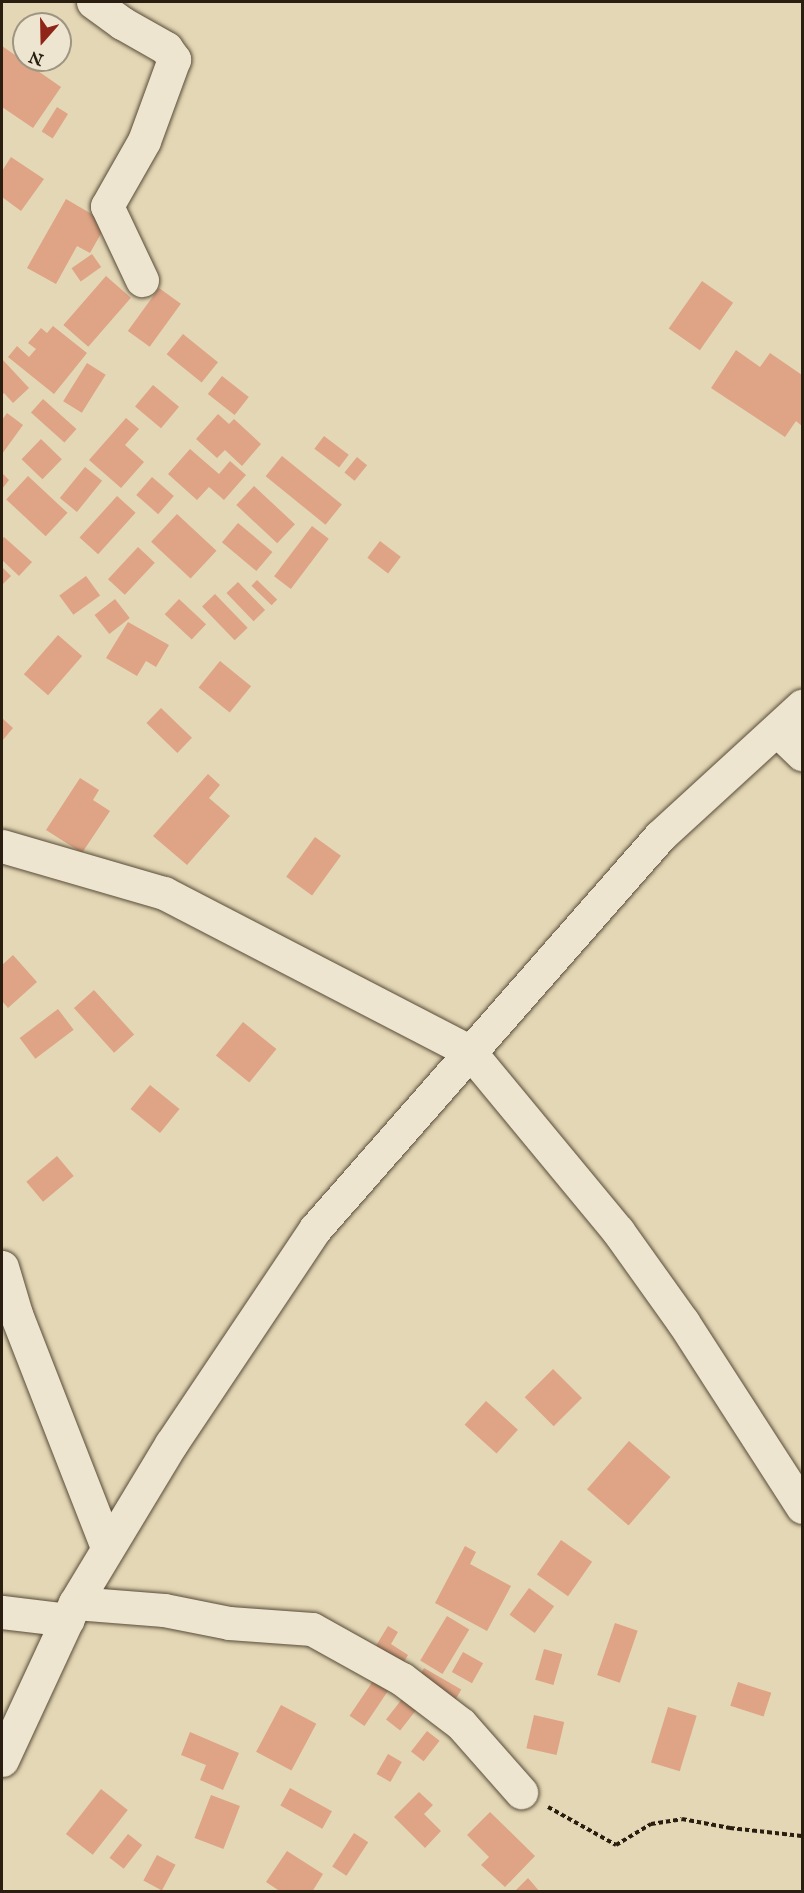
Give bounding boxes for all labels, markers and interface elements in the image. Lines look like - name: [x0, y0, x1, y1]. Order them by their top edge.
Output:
- north arrow: [12, 12, 72, 72]
- text: N: [27, 45, 46, 69]

